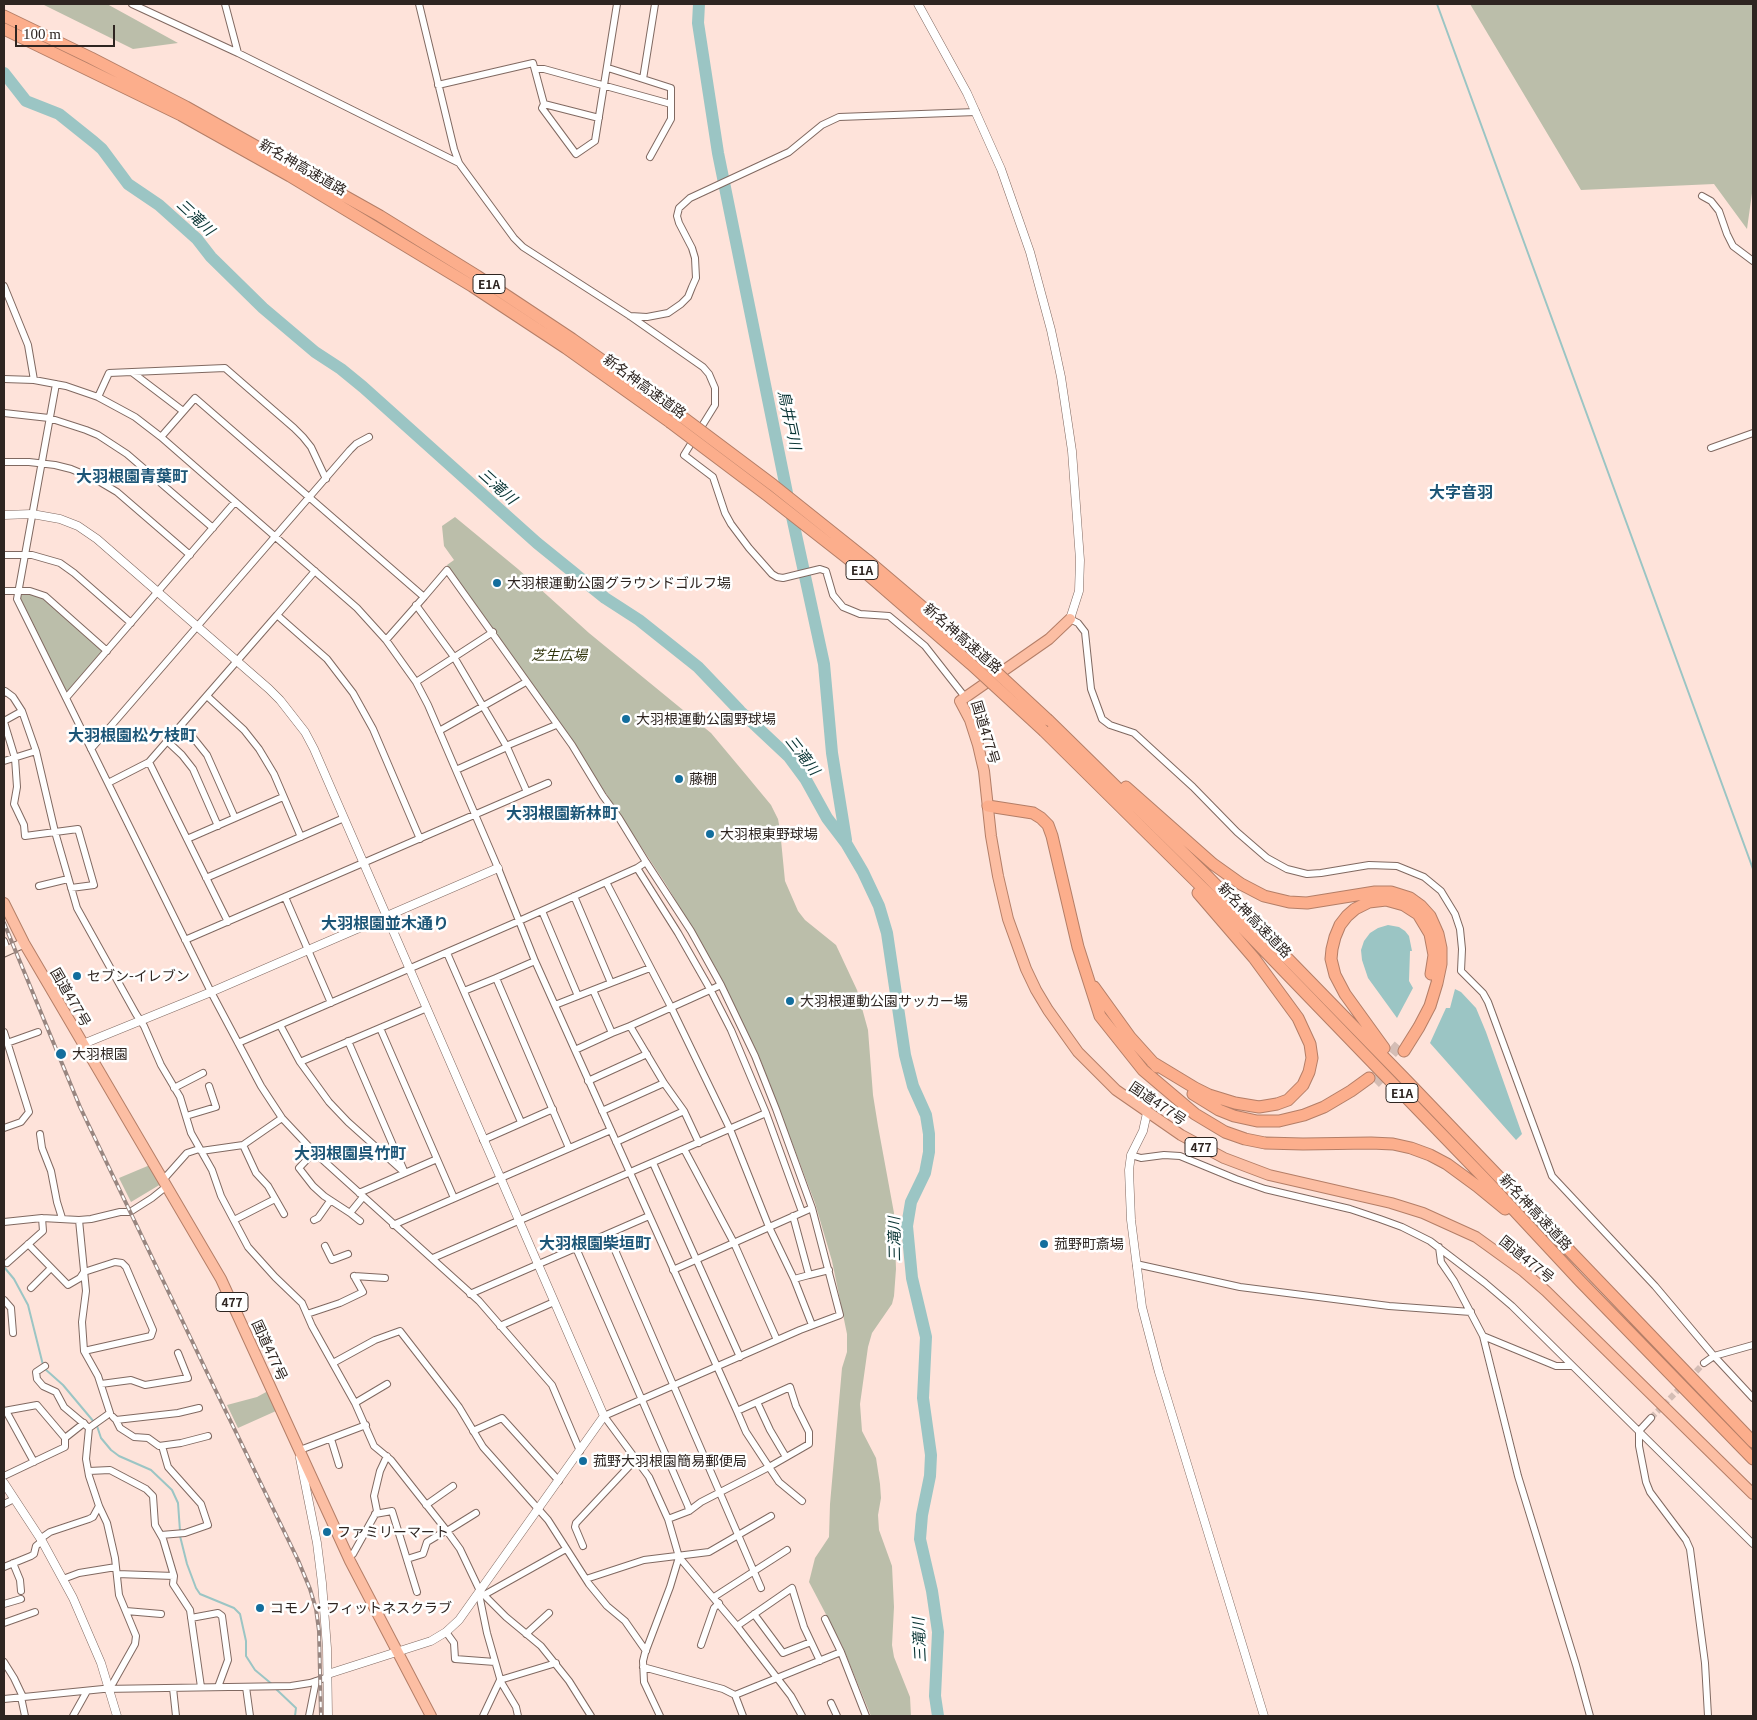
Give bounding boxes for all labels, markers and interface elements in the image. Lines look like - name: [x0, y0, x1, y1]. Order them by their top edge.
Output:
- scale bar: [18, 15, 118, 47]
- text: 100 m: [23, 26, 61, 42]
- street label: 新名神高速道路: [256, 135, 350, 199]
- water label: 三滝川: [173, 195, 219, 239]
- road number: E1A: [473, 274, 505, 294]
- street label: 新名神高速道路: [600, 350, 690, 422]
- water label: 鳥井戸川: [775, 389, 805, 451]
- water label: 三滝川: [475, 464, 521, 508]
- district label: 大羽根園青葉町: [76, 466, 188, 486]
- district label: 大字音羽: [1429, 482, 1493, 502]
- road number: E1A: [846, 560, 878, 580]
- place label: 大羽根運動公園グラウンドゴルフ場: [507, 575, 731, 591]
- marker: 大羽根運動公園グラウンドゴルフ場: [491, 577, 503, 589]
- street label: 新名神高速道路: [921, 600, 1005, 676]
- park label: 芝生広場: [531, 647, 587, 663]
- street label: 国道477号: [968, 698, 1004, 766]
- place label: 大羽根運動公園野球場: [636, 711, 776, 727]
- marker: 大羽根運動公園野球場: [620, 713, 632, 725]
- district label: 大羽根園松ケ枝町: [68, 725, 196, 745]
- water label: 三滝川: [782, 732, 824, 778]
- place label: 藤棚: [689, 771, 717, 787]
- marker: 藤棚: [673, 773, 685, 785]
- district label: 大羽根園新林町: [506, 803, 618, 823]
- place label: 大羽根東野球場: [720, 826, 818, 842]
- marker: 大羽根東野球場: [704, 828, 716, 840]
- street label: 新名神高速道路: [1215, 879, 1295, 961]
- district label: 大羽根園並木通り: [321, 913, 449, 933]
- street label: 国道477号: [47, 965, 95, 1029]
- place label: セブン-イレブン: [87, 968, 190, 984]
- marker: セブン-イレブン: [71, 970, 83, 982]
- place label: 大羽根運動公園サッカー場: [800, 993, 968, 1009]
- marker: 大羽根運動公園サッカー場: [784, 995, 796, 1007]
- place label: 大羽根園: [72, 1046, 128, 1062]
- marker: 大羽根園: [54, 1047, 68, 1061]
- street label: 国道477号: [1126, 1078, 1190, 1128]
- road number: E1A: [1386, 1084, 1418, 1102]
- road number: 477: [1185, 1138, 1217, 1156]
- district label: 大羽根園呉竹町: [294, 1143, 406, 1163]
- street label: 新名神高速道路: [1496, 1170, 1576, 1254]
- water label: 三滝川: [885, 1216, 903, 1262]
- street label: 国道477号: [1496, 1232, 1558, 1286]
- district label: 大羽根園柴垣町: [539, 1233, 651, 1253]
- place label: 菰野町斎場: [1054, 1236, 1124, 1252]
- marker: 菰野町斎場: [1038, 1238, 1050, 1250]
- road number: 477: [216, 1292, 248, 1311]
- street label: 国道477号: [249, 1317, 291, 1383]
- place label: 菰野大羽根園簡易郵便局: [593, 1453, 747, 1469]
- marker: 菰野大羽根園簡易郵便局: [577, 1455, 589, 1467]
- place label: ファミリーマート: [337, 1524, 449, 1540]
- marker: ファミリーマート: [321, 1526, 333, 1538]
- place label: コモノ・フィットネスクラブ: [270, 1600, 452, 1616]
- marker: コモノ・フィットネスクラブ: [254, 1602, 266, 1614]
- water label: 三滝川: [909, 1617, 929, 1663]

